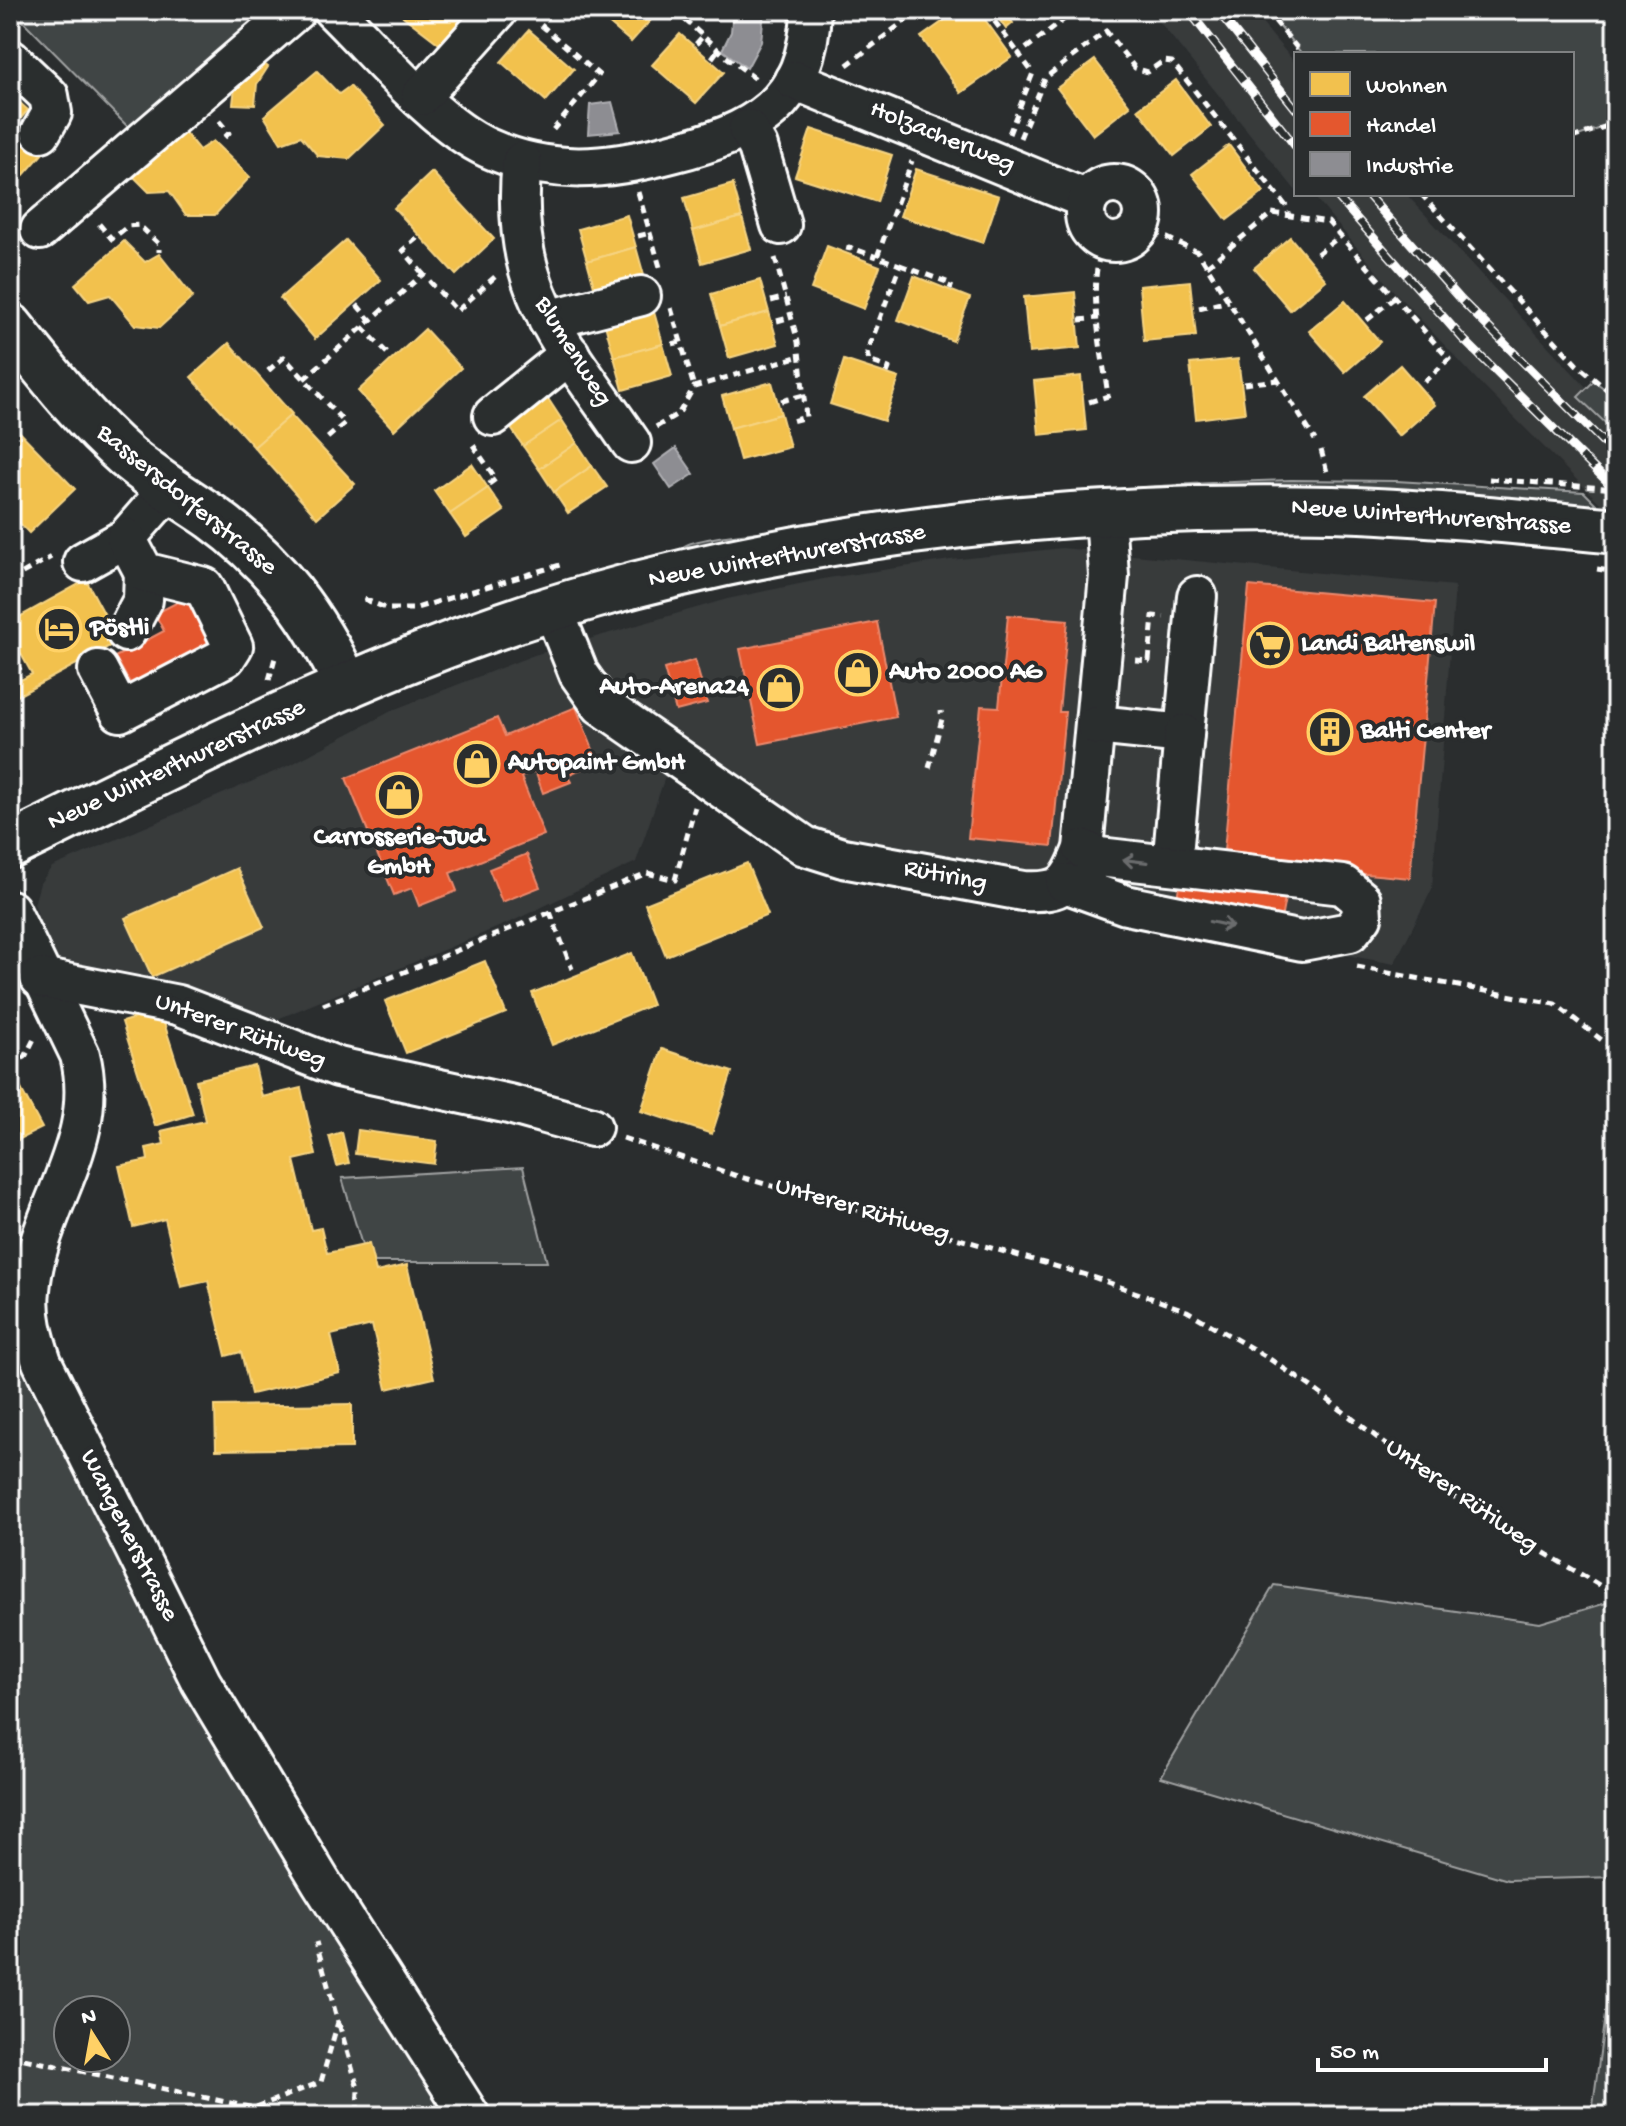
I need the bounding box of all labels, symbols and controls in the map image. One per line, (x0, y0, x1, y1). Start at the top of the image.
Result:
legend (1294, 52, 1574, 196)
text: Wohnen (1366, 73, 1448, 102)
street label: Holzacherweg (865, 95, 1019, 181)
text: Handel (1366, 113, 1436, 142)
text: Industrie (1366, 153, 1454, 182)
street label: Blumenweg (526, 290, 618, 413)
street label: Bassersdorferstrasse (88, 418, 283, 584)
street label: Neue Winterthurerstrasse (1290, 493, 1573, 543)
street label: Neue Winterthurerstrasse (646, 517, 928, 597)
hotel icon: Pöstli (35, 605, 83, 653)
place label: Pöstli (88, 614, 149, 645)
supermarket icon: Landi Baltenswil (1246, 621, 1294, 669)
place label: Landi Baltenswil (1301, 630, 1476, 661)
shop icon: Auto 2000 AG (834, 649, 882, 697)
place label: Auto 2000 AG (888, 658, 1043, 689)
shop icon: Auto-Arena24 (756, 664, 804, 712)
place label: Auto-Arena24 (598, 673, 750, 704)
street label: Neue Winterthurerstrasse (43, 692, 311, 839)
building icon: Balti Center (1306, 708, 1354, 756)
place label: Balti Center (1360, 717, 1493, 748)
shop icon: Autopaint GmbH (453, 740, 501, 788)
place label: Autopaint GmbH (507, 749, 686, 780)
shop icon: Carrosserie-Jud GmbH (375, 771, 423, 819)
place label: Carrosserie-Jud GmbH (314, 823, 487, 884)
street label: Rütiring (901, 854, 989, 900)
one-way arrow (1122, 854, 1149, 869)
one-way arrow (1208, 917, 1233, 932)
street label: Unterer Rütiweg (150, 987, 330, 1077)
street label: Unterer Rütiweg (771, 1171, 953, 1251)
street label: Unterer Rütiweg (1378, 1433, 1544, 1561)
street label: Wangenerstrasse (71, 1445, 185, 1628)
north arrow (52, 1994, 132, 2074)
text: N (79, 2004, 98, 2032)
scale bar (1318, 2022, 1546, 2072)
text: 50 m (1330, 2039, 1379, 2068)

